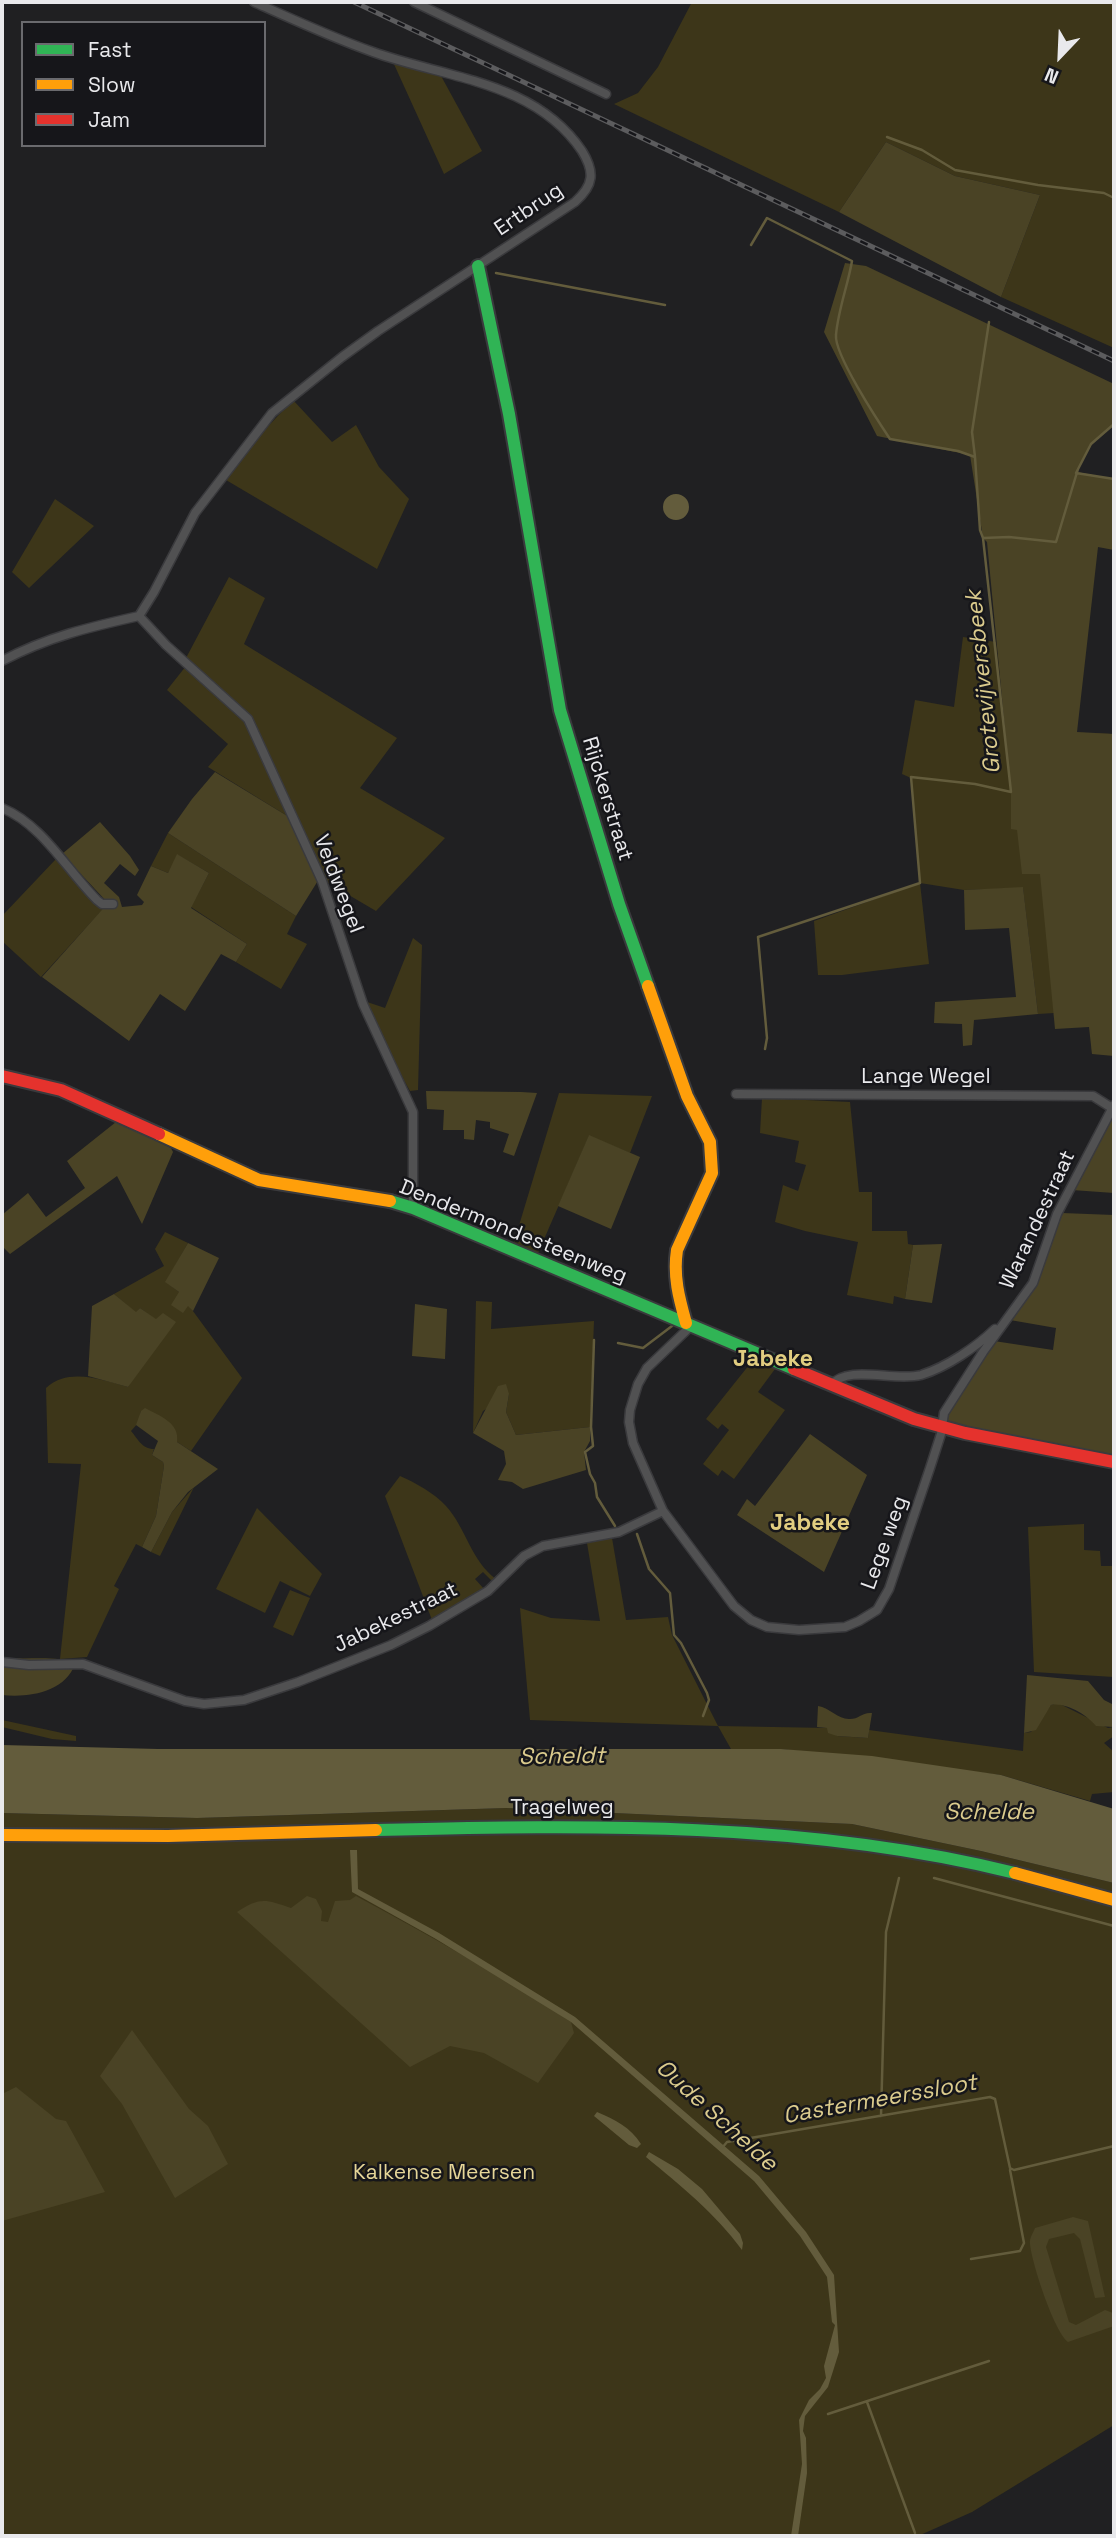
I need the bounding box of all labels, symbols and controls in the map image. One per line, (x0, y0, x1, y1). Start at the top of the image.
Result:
legend (21, 21, 266, 147)
north arrow (1025, 21, 1095, 91)
text: Fast (88, 36, 132, 63)
text: N (1041, 62, 1062, 90)
text: Slow (88, 71, 136, 98)
text: Jam (88, 106, 130, 133)
street label: Ertbrug (490, 178, 568, 242)
water label: Grotevijversbeek (961, 589, 1007, 775)
street label: Rijckerstraat (576, 734, 638, 864)
street label: Veldwegel (308, 831, 368, 937)
street label: Lange Wegel (861, 1064, 991, 1090)
street label: Warandestraat (995, 1147, 1081, 1293)
street label: Dendermondesteenweg (396, 1175, 630, 1289)
district label: Jabeke (733, 1346, 813, 1374)
street label: Lege weg (856, 1493, 914, 1593)
district label: Jabeke (770, 1510, 850, 1538)
street label: Jabekestraat (330, 1577, 462, 1659)
water label: Scheldt (518, 1742, 606, 1772)
street label: Tragelweg (510, 1795, 614, 1821)
water label: Schelde (944, 1799, 1034, 1827)
water label: Oude Schelde (650, 2054, 782, 2178)
water label: Castermeerssloot (781, 2069, 979, 2131)
park label: Kalkense Meersen (353, 2160, 535, 2186)

